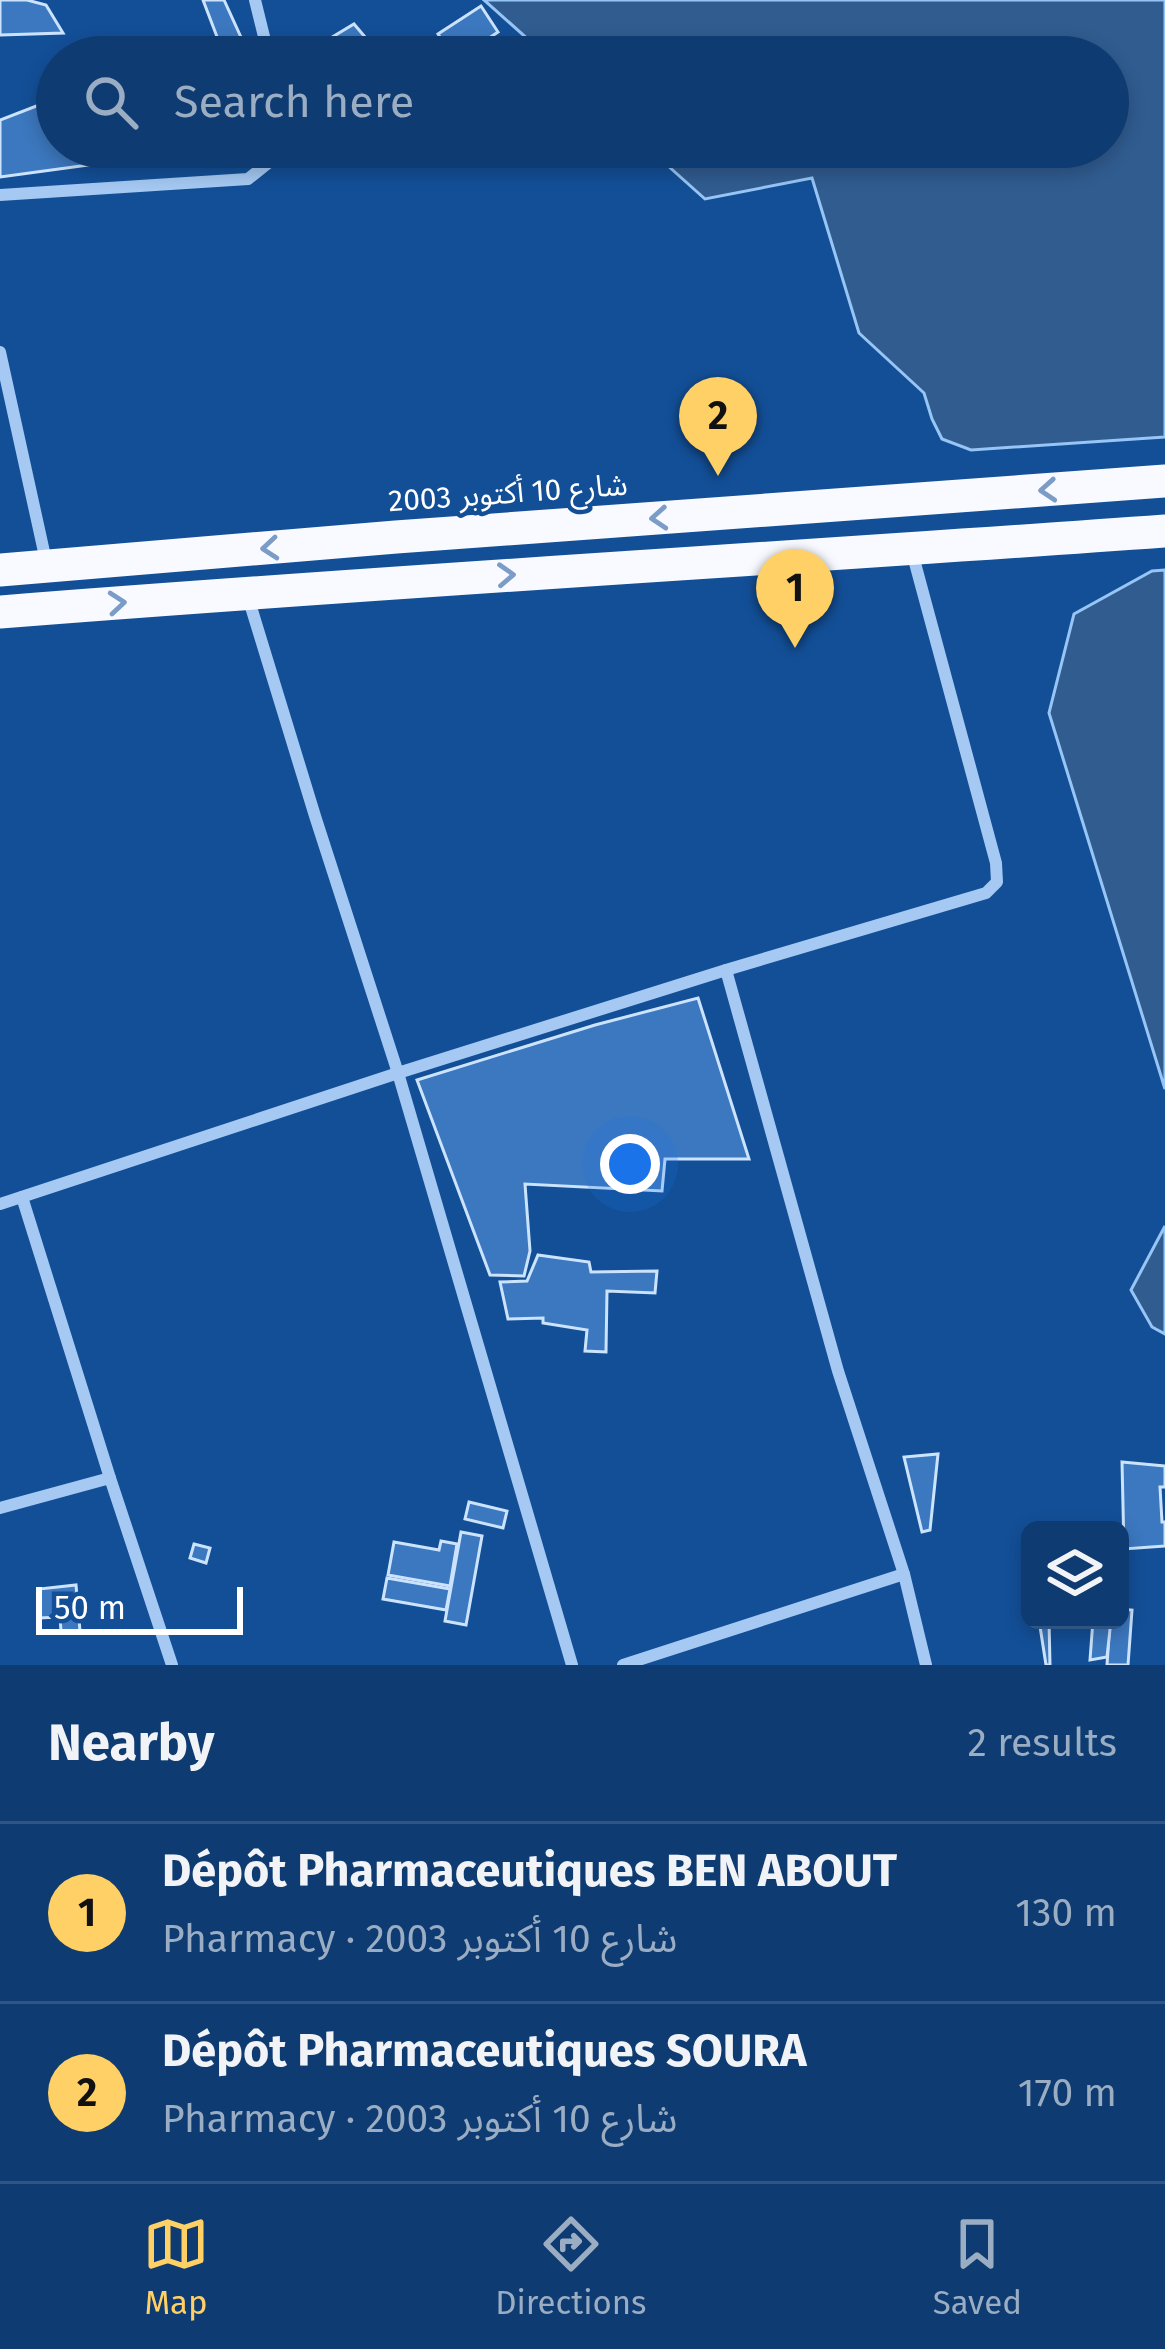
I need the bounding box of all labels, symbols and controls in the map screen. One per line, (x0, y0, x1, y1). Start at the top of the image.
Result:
search box (36, 36, 1129, 168)
icon: search (78, 69, 144, 135)
text: Search here (174, 75, 414, 129)
pin: 2 (679, 377, 757, 476)
street label: شارع 10 أكتوبر 2003 (387, 466, 629, 523)
one-way arrow (1038, 476, 1057, 502)
one-way arrow (649, 504, 668, 530)
one-way arrow (261, 534, 280, 560)
pin: 1 (756, 549, 834, 648)
one-way arrow (497, 562, 516, 588)
one-way arrow (108, 591, 127, 616)
your location (600, 1134, 660, 1194)
map controls (1021, 1521, 1129, 1629)
button: layers (1021, 1521, 1129, 1629)
scale bar (36, 1581, 243, 1634)
text: 50 m (54, 1588, 126, 1628)
text: Nearby (48, 1712, 214, 1774)
text: 2 results (968, 1720, 1117, 1766)
text: Dépôt Pharmaceutiques BEN ABOUT (162, 1844, 897, 1898)
text: 1 (78, 1890, 96, 1936)
text: 130 m (1015, 1890, 1117, 1936)
text: Pharmacy · شارع 10 أكتوبر 2003 (162, 1916, 677, 1962)
text: Dépôt Pharmaceutiques SOURA (162, 2024, 807, 2078)
text: 2 (77, 2070, 97, 2116)
text: 170 m (1018, 2070, 1117, 2116)
text: Pharmacy · شارع 10 أكتوبر 2003 (162, 2096, 677, 2142)
tab: Map (143, 2211, 209, 2323)
tab: Directions (495, 2211, 647, 2323)
tab: Saved (933, 2211, 1022, 2323)

